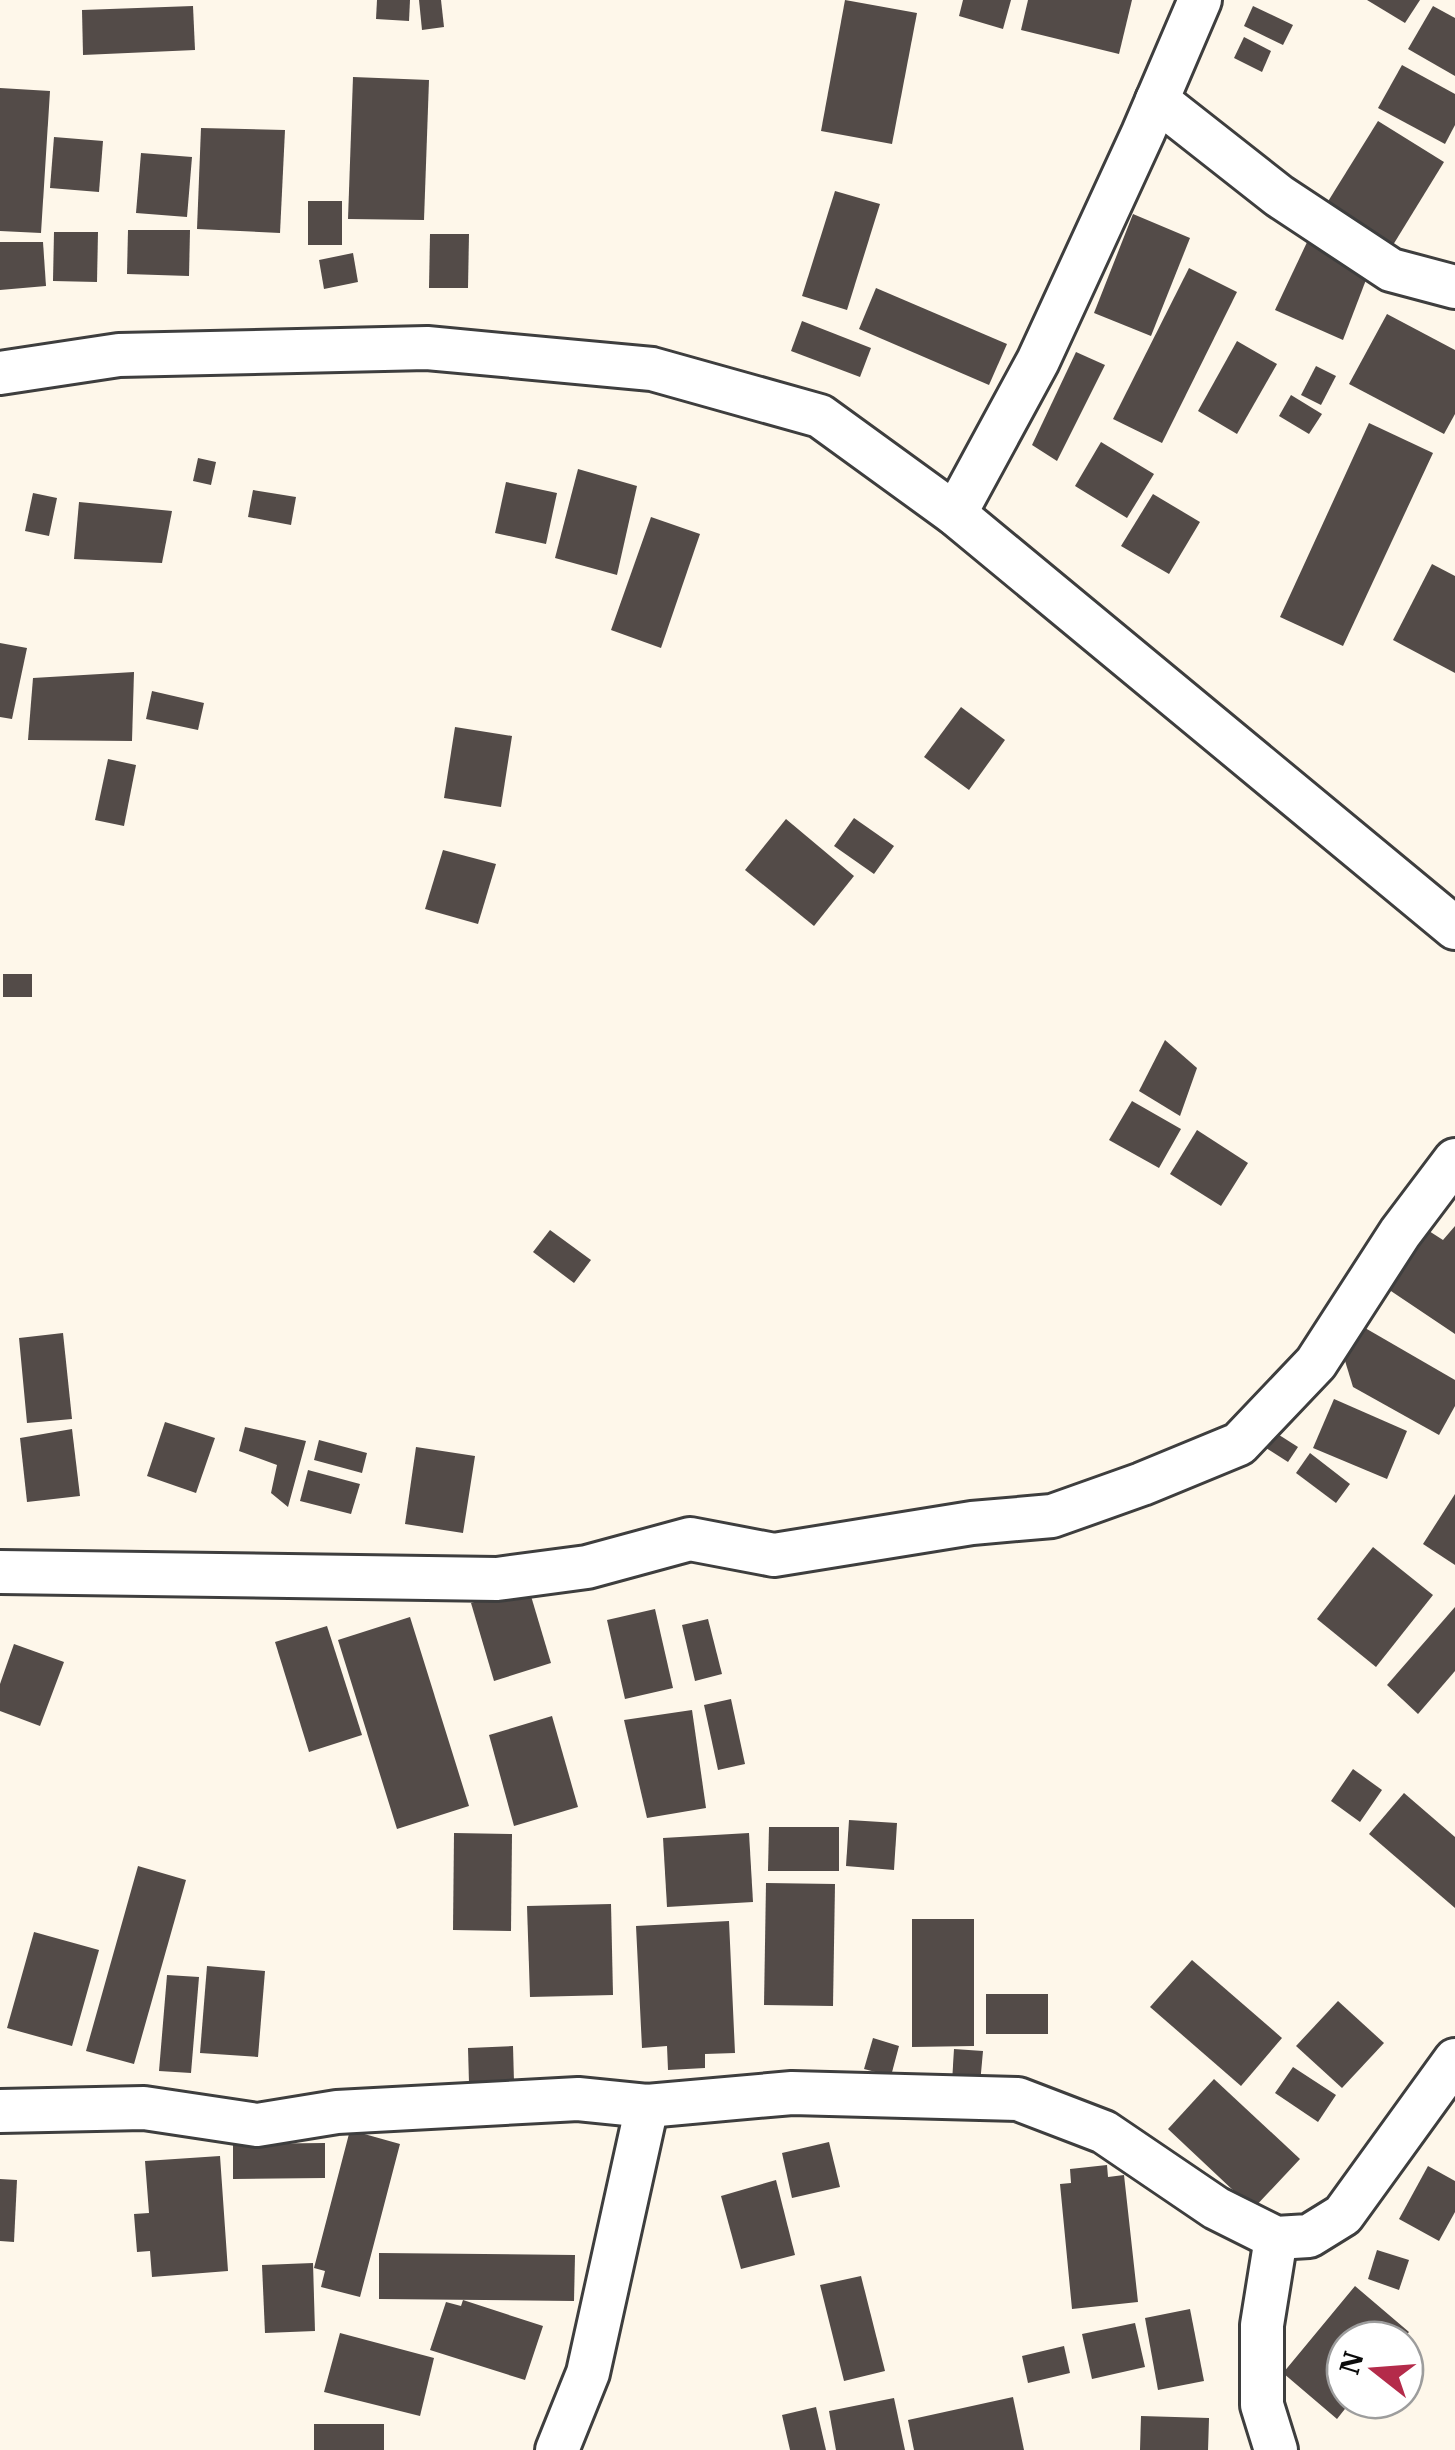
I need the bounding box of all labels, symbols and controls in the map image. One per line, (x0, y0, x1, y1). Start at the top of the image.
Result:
north arrow (1325, 2320, 1425, 2420)
text: N (1330, 2347, 1372, 2379)

